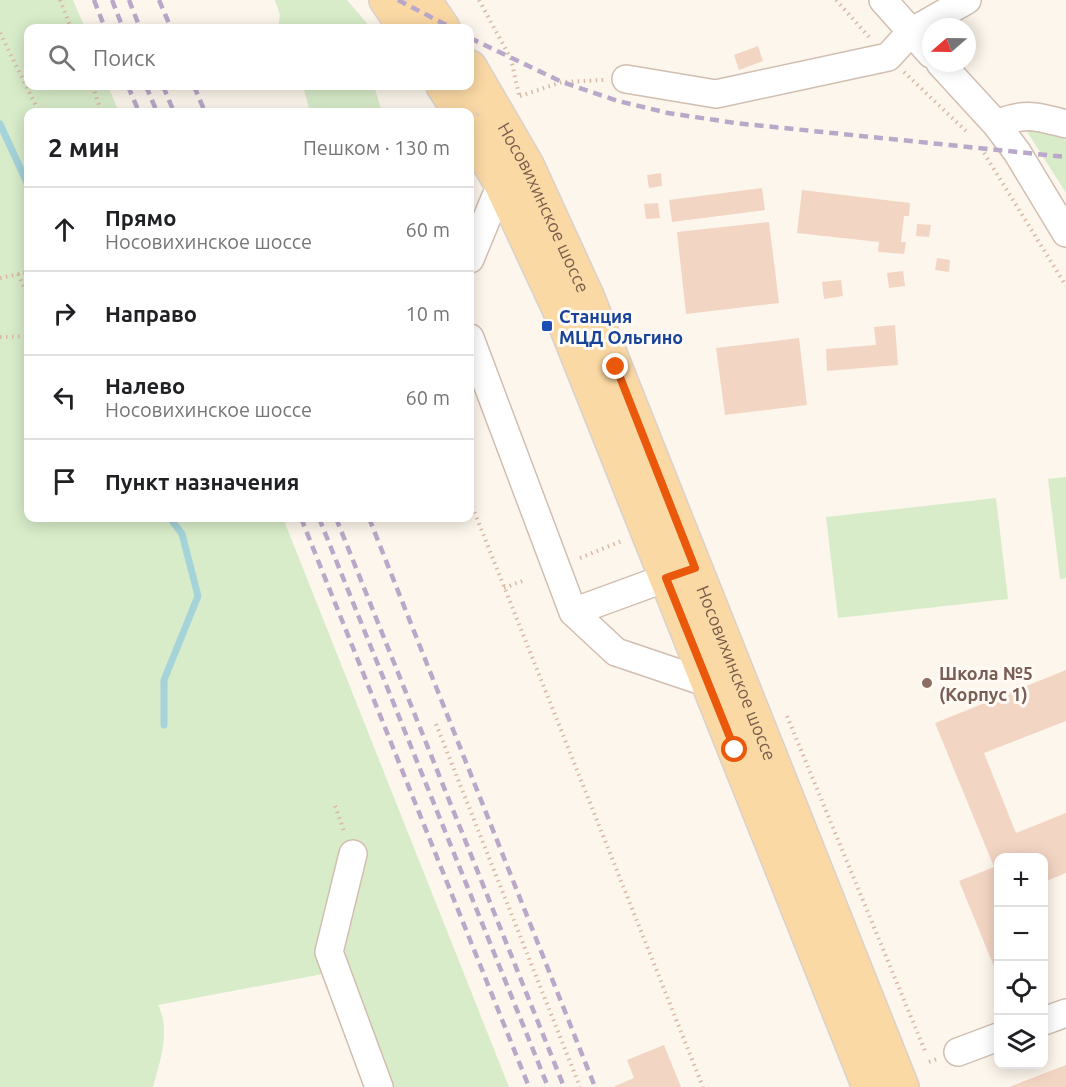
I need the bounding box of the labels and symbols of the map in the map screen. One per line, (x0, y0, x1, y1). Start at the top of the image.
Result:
north arrow (922, 18, 976, 72)
street label: Носовихинское шоссе (494, 119, 594, 295)
place label: Станция МЦД Ольгино (559, 306, 683, 347)
marker: Станция МЦД Ольгино (540, 319, 554, 333)
route end (602, 353, 628, 379)
street label: Носовихинское шоссе (693, 582, 781, 763)
place label: Школа №5 (Корпус 1) (939, 663, 1033, 705)
marker: Школа №5 (Корпус 1) (920, 676, 934, 690)
route start (721, 736, 747, 762)

